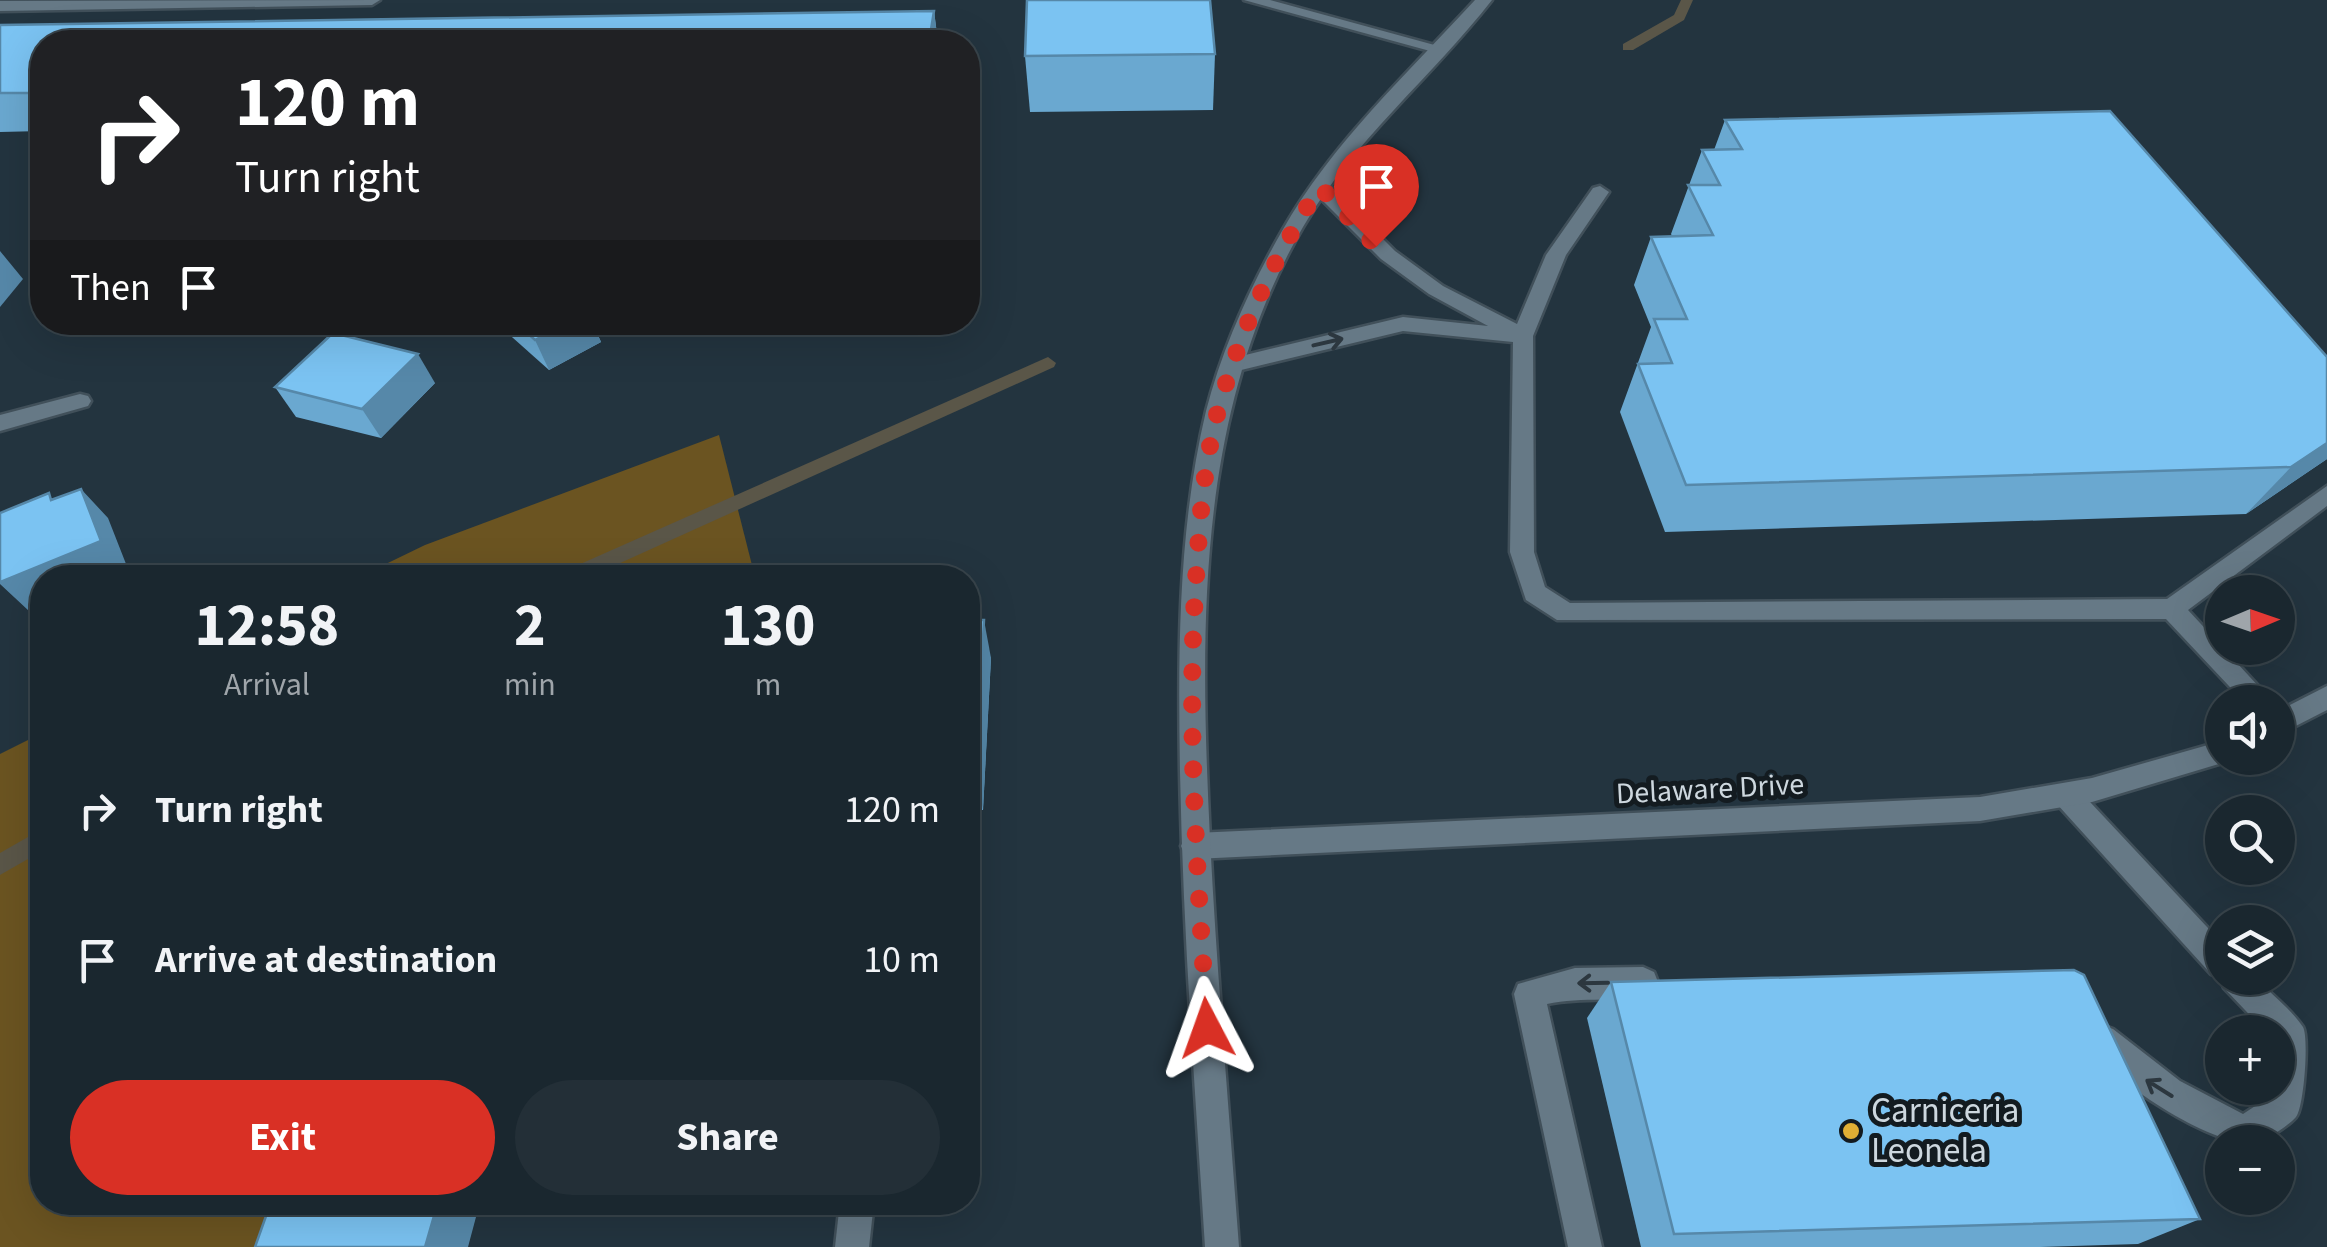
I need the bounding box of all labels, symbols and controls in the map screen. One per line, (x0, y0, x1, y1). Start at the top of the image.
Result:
text: 120 m (235, 53, 420, 153)
icon: right (70, 70, 200, 200)
pin (1334, 144, 1419, 247)
text: Turn right (235, 146, 420, 210)
icon: arrive (1349, 159, 1404, 214)
icon: arrive (171, 260, 226, 315)
text: Then (70, 261, 151, 315)
one-way arrow (1311, 332, 1343, 350)
north arrow (2205, 575, 2295, 665)
map controls (2205, 575, 2295, 1215)
text: 12:58 (195, 584, 339, 669)
text: 2 (514, 584, 546, 669)
text: 130 (720, 584, 815, 669)
text: Arrival (224, 662, 310, 708)
text: min (504, 662, 556, 708)
text: m (755, 662, 781, 708)
button: sound (2205, 685, 2295, 775)
street label: Delaware Drive (1615, 763, 1805, 815)
icon: right (70, 783, 125, 838)
text: Turn right (155, 783, 323, 837)
text: 120 m (844, 783, 940, 837)
button: search (2205, 795, 2295, 885)
button: layers (2205, 905, 2295, 995)
icon: arrive (70, 933, 125, 988)
text: Arrive at destination (155, 933, 497, 987)
text: 10 m (863, 933, 940, 987)
one-way arrow (1578, 973, 1610, 992)
position arrow (1155, 976, 1259, 1080)
button: + (2205, 1015, 2295, 1105)
one-way arrow (2145, 1077, 2174, 1098)
button: Exit (70, 1080, 495, 1195)
button: Share (515, 1080, 940, 1195)
place label: Carniceria Leonela (1871, 1086, 2020, 1176)
marker: Carniceria Leonela (1840, 1120, 1862, 1142)
button: − (2205, 1125, 2295, 1215)

